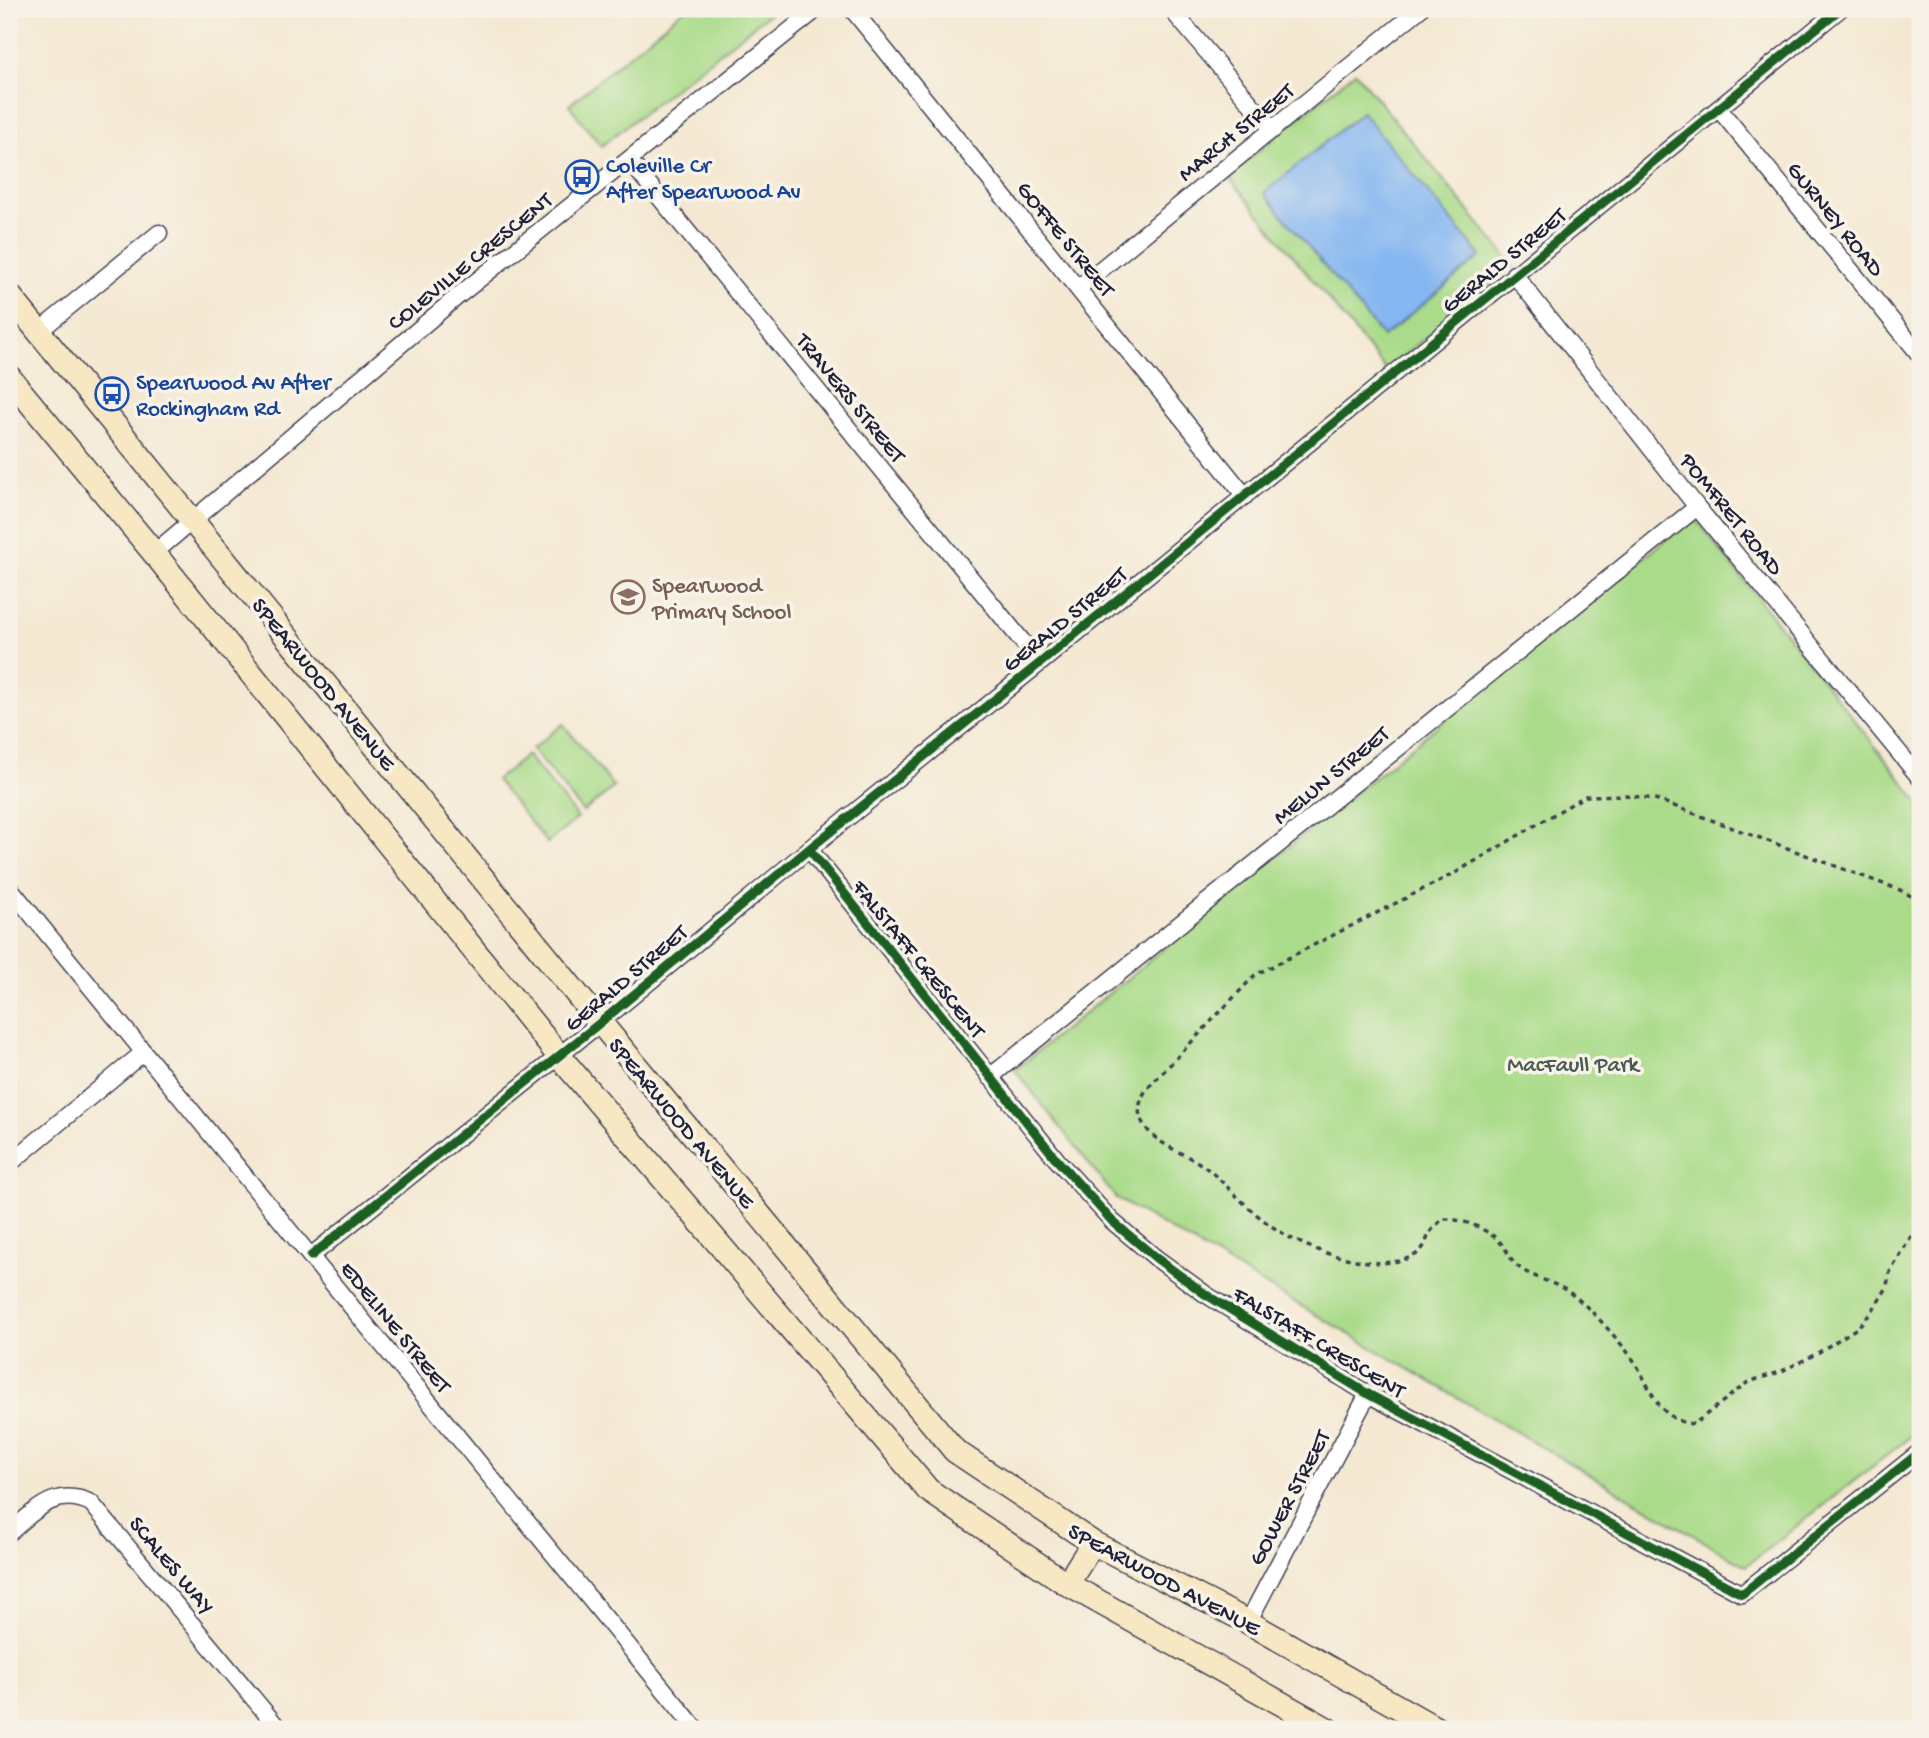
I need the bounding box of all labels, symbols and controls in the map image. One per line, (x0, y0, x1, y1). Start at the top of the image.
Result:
street label: MARCH STREET (1174, 78, 1302, 189)
place label: Coleville Cr After Spearwood Av (606, 154, 801, 207)
street label: GURNEY ROAD (1780, 157, 1889, 284)
bus stop icon: Coleville Cr After Spearwood Av (563, 158, 601, 196)
street label: GOFFE STREET (1009, 177, 1120, 304)
street label: COLEVILLE CRESCENT (383, 187, 560, 337)
street label: GERALD STREET (1437, 203, 1574, 320)
street label: TRAVERS STREET (788, 327, 910, 470)
place label: Spearwood Av After Rockingham Rd (136, 371, 332, 424)
bus stop icon: Spearwood Av After Rockingham Rd (93, 375, 131, 413)
street label: POMFRET ROAD (1672, 448, 1788, 583)
street label: GERALD STREET (998, 562, 1135, 679)
place label: Spearwood Primary School (651, 574, 792, 627)
school or university icon: Spearwood Primary School (609, 578, 647, 616)
street label: SPEARWOOD AVENUE (244, 593, 401, 778)
street label: MELUN STREET (1269, 721, 1397, 832)
street label: FALSTAFF CRESCENT (844, 875, 990, 1046)
street label: GERALD STREET (560, 920, 695, 1039)
street label: SPEARWOOD AVENUE (601, 1033, 761, 1216)
park label: MacFaull Park (1507, 1053, 1641, 1080)
street label: EDELINE STREET (333, 1257, 456, 1400)
street label: FALSTAFF CRESCENT (1226, 1281, 1410, 1407)
street label: GOWER STREET (1244, 1426, 1338, 1571)
street label: SCALES WAY (122, 1512, 219, 1621)
street label: SPEARWOOD AVENUE (1062, 1519, 1266, 1644)

